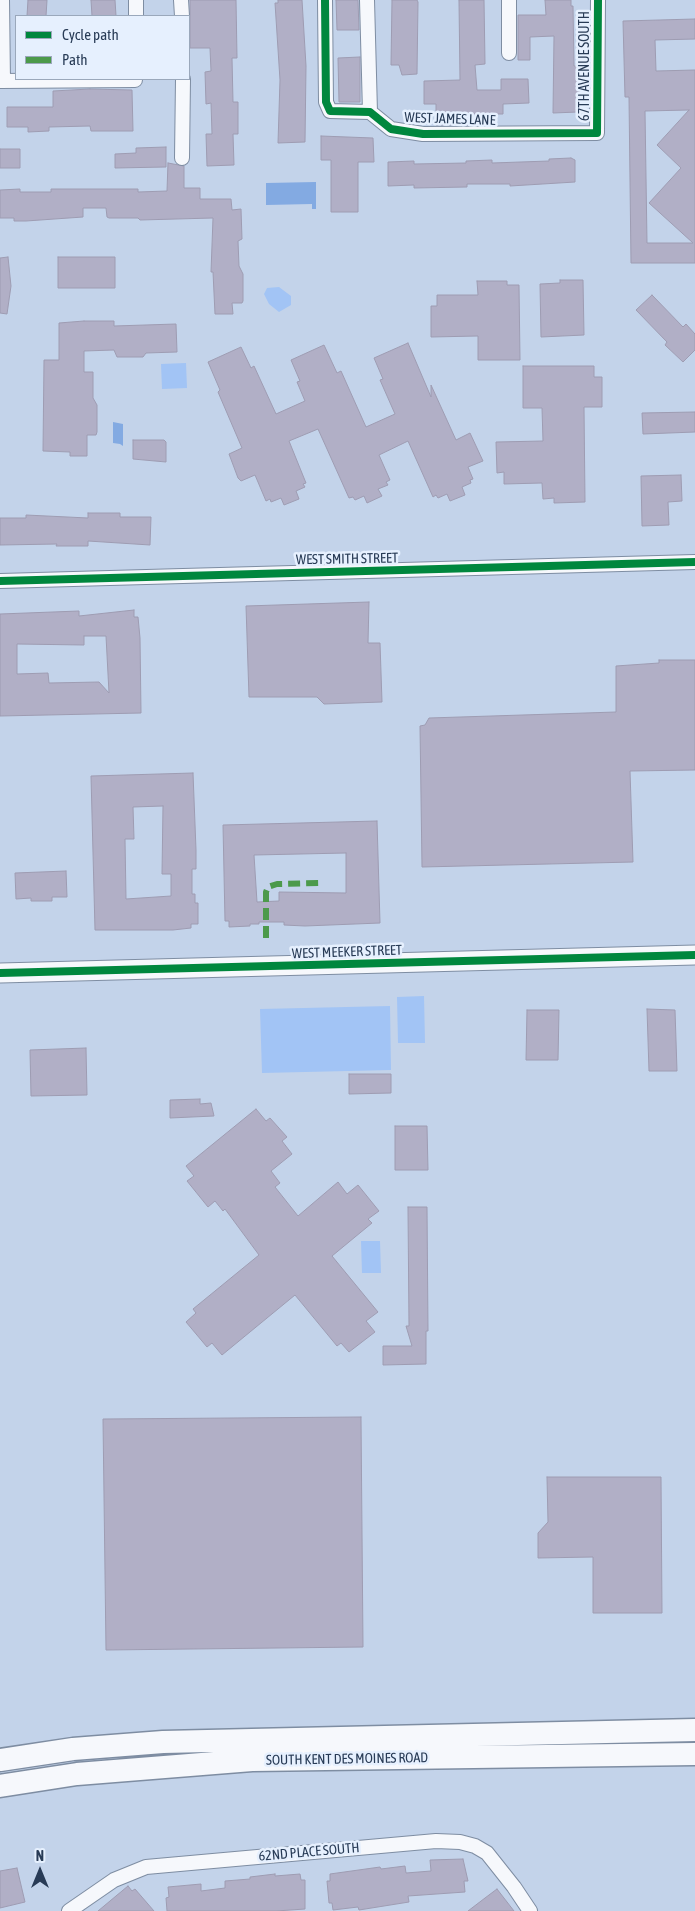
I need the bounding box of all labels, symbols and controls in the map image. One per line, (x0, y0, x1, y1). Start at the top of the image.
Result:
street label: 67TH AVENUE SOUTH (577, 11, 593, 121)
legend (15, 15, 190, 80)
text: Cycle path (62, 26, 119, 43)
text: Path (62, 51, 88, 68)
street label: WEST JAMES LANE (404, 109, 496, 129)
street label: WEST SMITH STREET (296, 550, 398, 568)
street label: WEST MEEKER STREET (292, 942, 402, 962)
street label: SOUTH KENT DES MOINES ROAD (266, 1749, 428, 1769)
street label: 62ND PLACE SOUTH (258, 1839, 360, 1865)
north arrow (15, 1846, 65, 1896)
text: N (36, 1848, 44, 1864)

